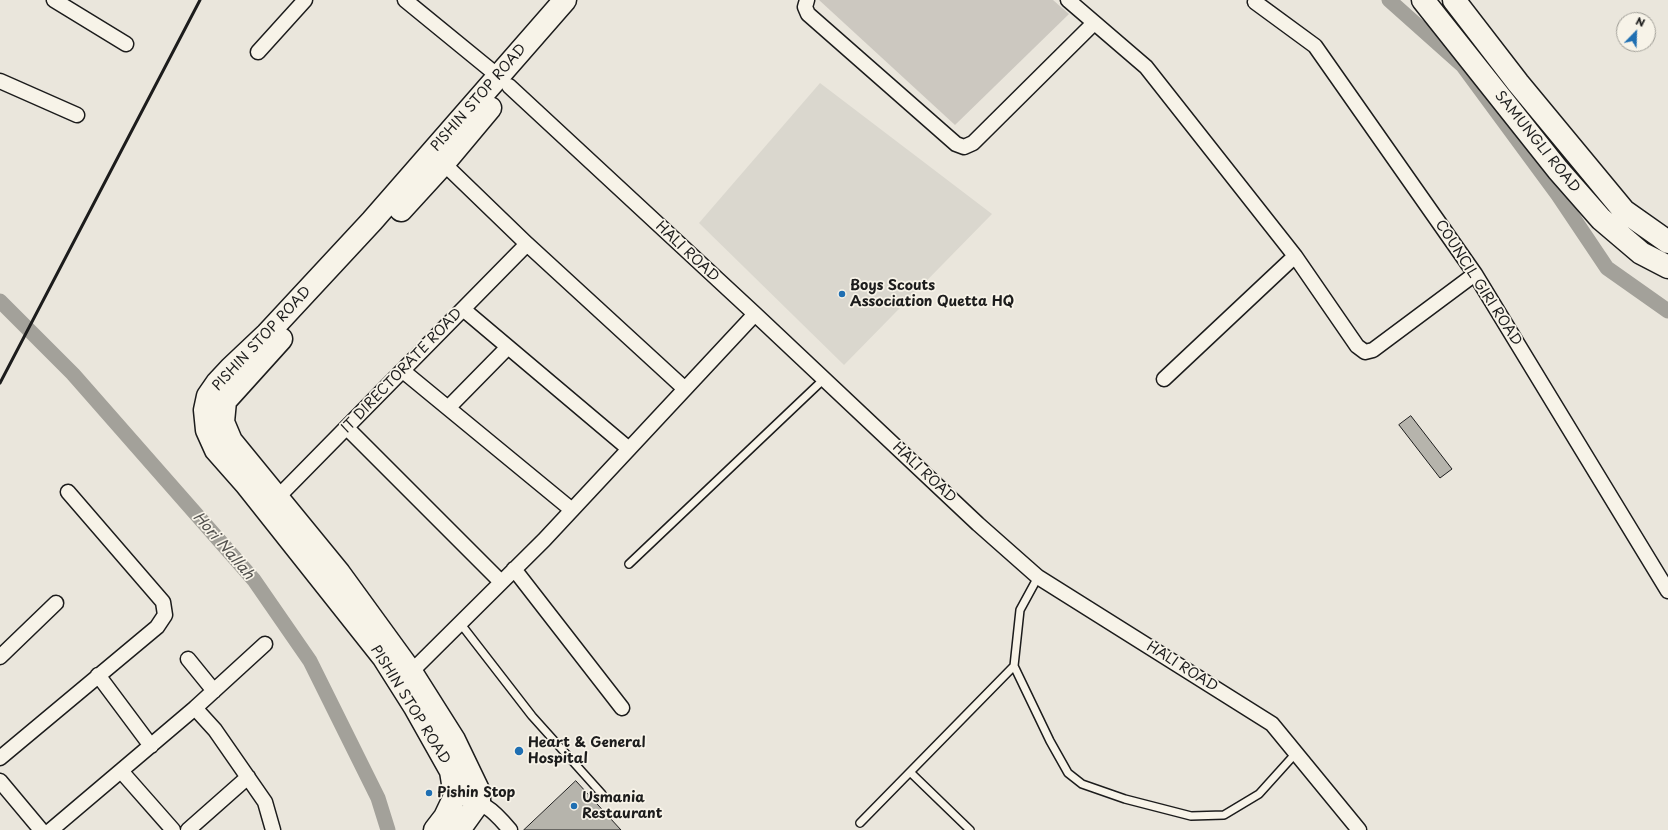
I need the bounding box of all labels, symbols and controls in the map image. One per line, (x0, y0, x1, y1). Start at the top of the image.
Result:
north arrow (1616, 12, 1656, 52)
text: N (1633, 12, 1648, 31)
street label: PISHIN STOP ROAD (428, 41, 530, 155)
street label: SAMUNGLI ROAD (1491, 88, 1583, 196)
street label: COUNCIL GIRI ROAD (1431, 217, 1525, 349)
street label: HALI ROAD (652, 218, 722, 286)
place label: Boys Scouts Association Quetta HQ (850, 278, 1014, 310)
street label: PISHIN STOP ROAD (209, 283, 315, 395)
marker: Boys Scouts Association Quetta HQ (837, 289, 847, 299)
street label: IT DIRECTORATE ROAD (338, 305, 466, 437)
street label: HALI ROAD (889, 439, 959, 507)
water label: Hori Nallah (189, 509, 257, 583)
street label: HALI ROAD (1143, 639, 1221, 695)
street label: PISHIN STOP ROAD (367, 643, 453, 767)
place label: Heart & General Hospital (528, 735, 645, 768)
marker: Heart & General Hospital (513, 745, 525, 757)
place label: Pishin Stop (437, 785, 515, 801)
marker: Pishin Stop (424, 788, 434, 798)
place label: Usmania Restaurant (582, 790, 662, 822)
marker: Usmania Restaurant (569, 801, 579, 811)

